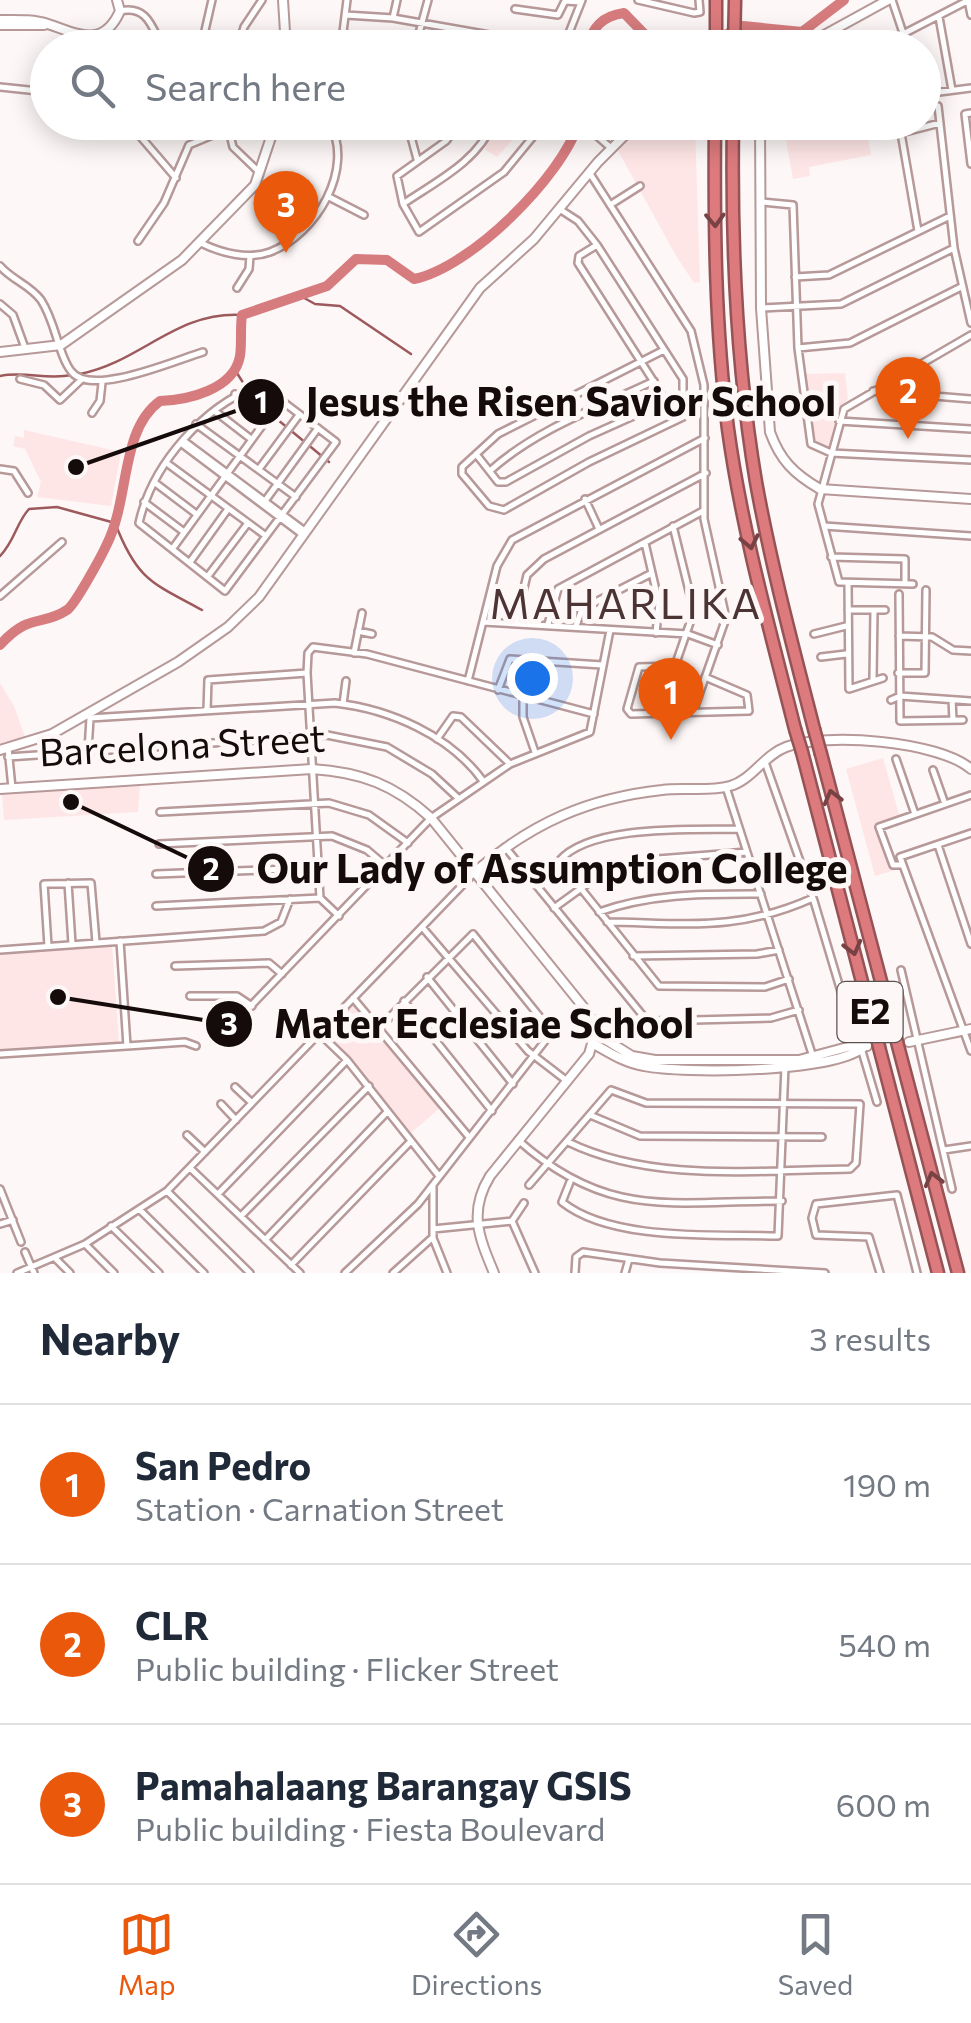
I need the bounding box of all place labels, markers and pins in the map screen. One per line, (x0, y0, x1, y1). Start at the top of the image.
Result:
pin: 3 (254, 170, 318, 253)
pin: 2 (876, 356, 940, 439)
callout: Jesus the Risen Savior School (236, 367, 856, 437)
pin: 1 (638, 658, 704, 740)
callout: Our Lady of Assumption College (186, 834, 868, 904)
callout: Mater Ecclesiae School (204, 989, 714, 1059)

